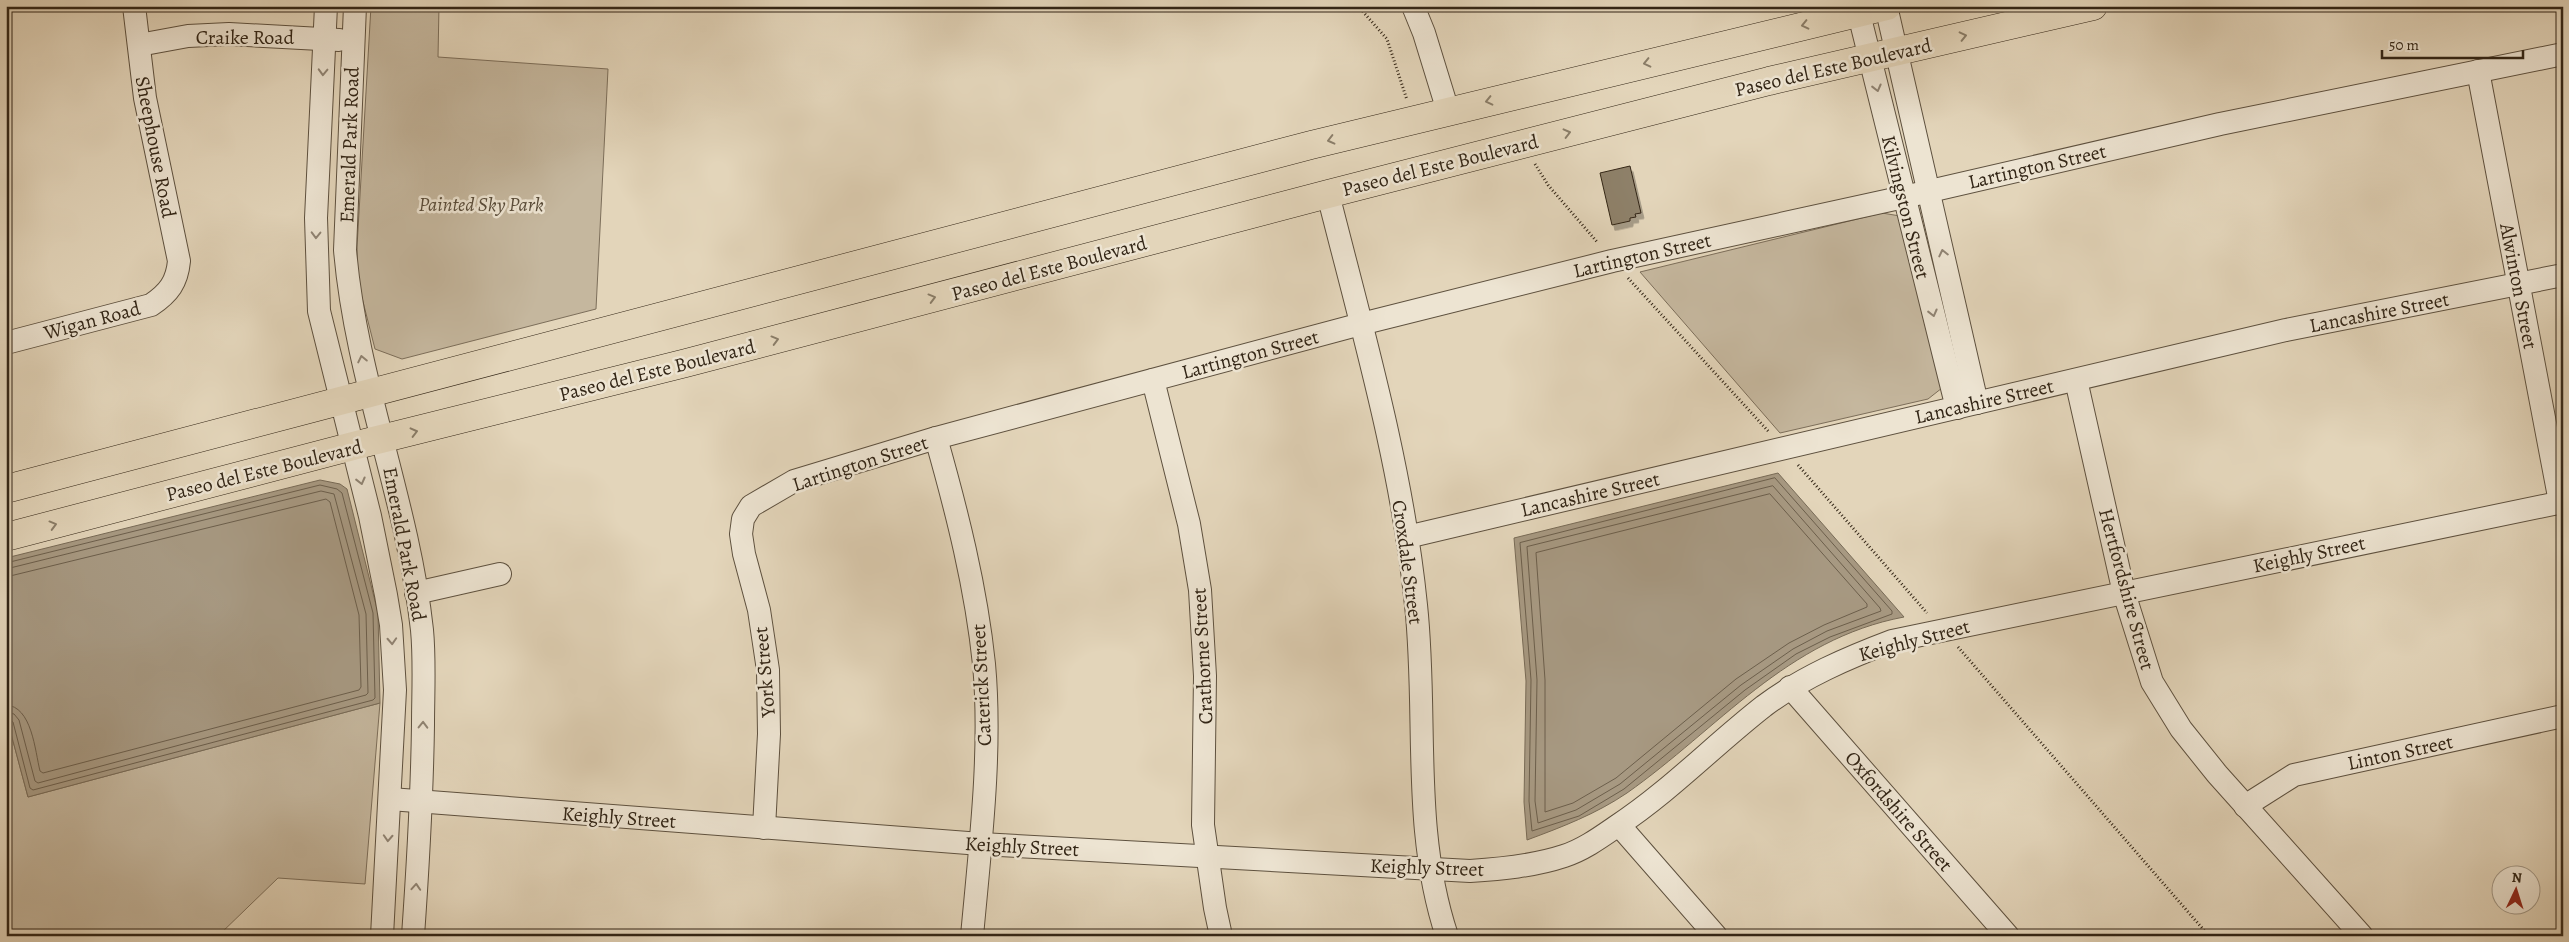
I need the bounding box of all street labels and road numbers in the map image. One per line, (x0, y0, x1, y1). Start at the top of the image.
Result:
street label: Craike Road (196, 24, 295, 51)
street label: Paseo del Este Boulevard (1732, 32, 1934, 103)
street label: Emerald Park Road (333, 66, 366, 224)
street label: Sheephouse Road (129, 74, 183, 220)
street label: Paseo del Este Boulevard (1339, 128, 1541, 203)
street label: Kilvingston Street (1875, 132, 1937, 282)
street label: Lartington Street (1965, 137, 2109, 196)
street label: Alwinton Street (2493, 220, 2544, 352)
street label: Lartington Street (1570, 226, 1714, 285)
street label: Paseo del Este Boulevard (948, 229, 1150, 308)
street label: Lancashire Street (2307, 286, 2452, 339)
street label: Wigan Road (40, 295, 144, 347)
street label: Lartington Street (1179, 323, 1322, 386)
street label: Paseo del Este Boulevard (556, 333, 758, 408)
street label: Lancashire Street (1912, 372, 2057, 431)
street label: Lartington Street (789, 429, 932, 498)
street label: Paseo del Este Boulevard (163, 433, 365, 508)
street label: Emerald Park Road (376, 465, 433, 624)
street label: Lancashire Street (1518, 465, 1663, 524)
street label: Croxdale Street (1385, 498, 1430, 626)
street label: Hertfordshire Street (2092, 505, 2161, 673)
street label: Keighly Street (2250, 529, 2368, 580)
street label: Crathorne Street (1185, 587, 1220, 725)
street label: Keighly Street (1855, 613, 1973, 668)
street label: Caterick Street (965, 623, 998, 747)
street label: York Street (747, 625, 782, 719)
street label: Linton Street (2345, 728, 2456, 777)
street label: Oxfordshire Street (1839, 745, 1959, 878)
street label: Keighly Street (561, 800, 677, 835)
street label: Keighly Street (964, 830, 1080, 863)
street label: Keighly Street (1369, 852, 1485, 883)

